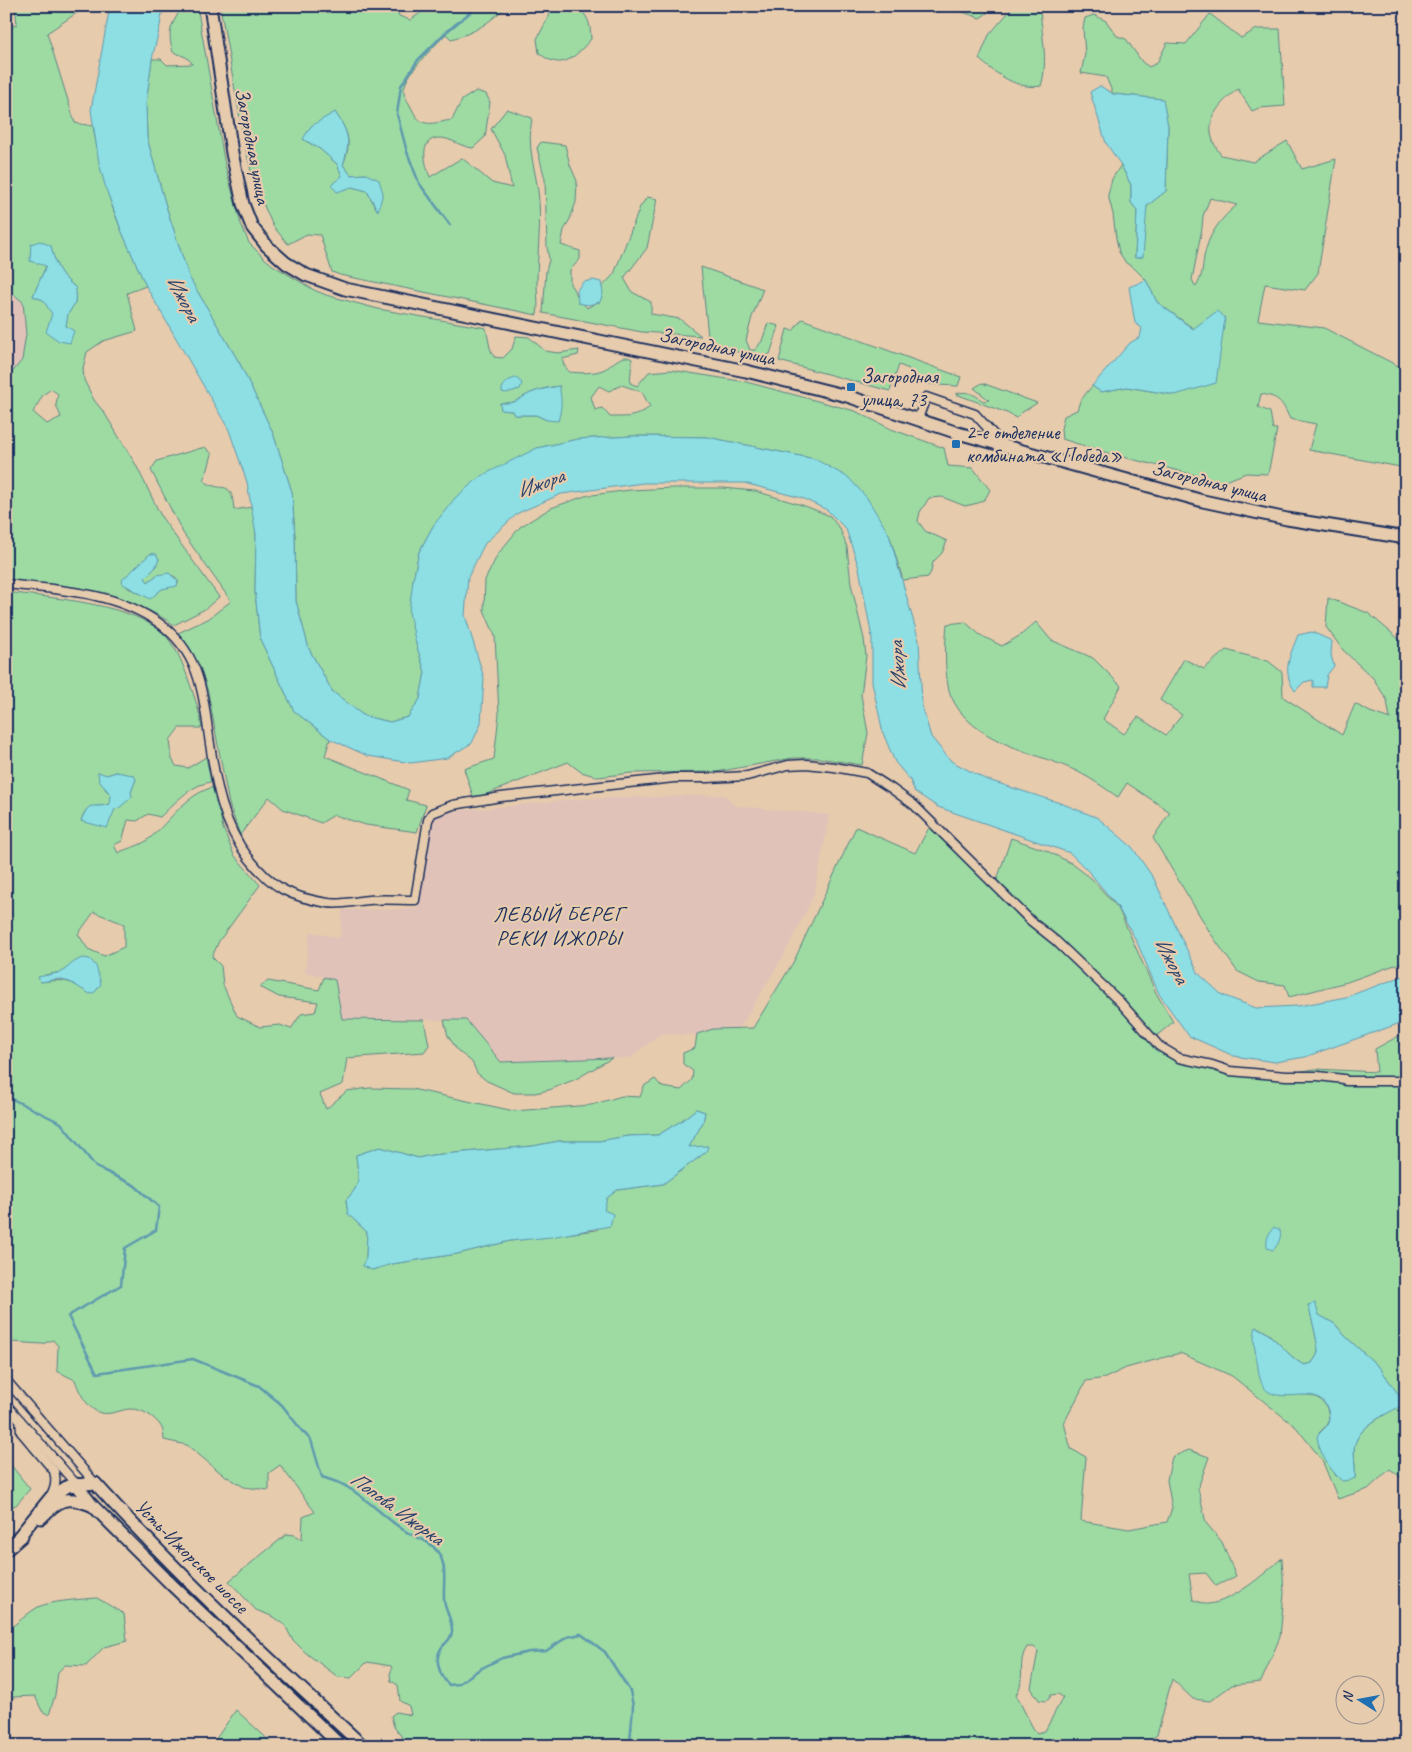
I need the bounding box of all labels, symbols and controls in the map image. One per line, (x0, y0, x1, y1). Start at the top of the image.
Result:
street label: Загородная улица (229, 86, 276, 208)
water label: Ижора (161, 271, 208, 328)
street label: Загородная улица (657, 322, 779, 371)
place label: Загородная улица, 73 (860, 364, 939, 412)
marker: Загородная улица, 73 (845, 381, 857, 393)
place label: 2-е отделение комбината «Победа» (966, 420, 1122, 468)
marker: 2-е отделение комбината «Победа» (950, 438, 962, 450)
street label: Загородная улица (1149, 455, 1271, 508)
water label: Ижора (513, 462, 570, 503)
water label: Ижора (882, 638, 912, 691)
district label: ЛЕВЫЙ БЕРЕГ РЕКИ ИЖОРЫ (493, 901, 628, 951)
water label: Ижора (1149, 933, 1196, 990)
water label: Попова Ижорка (345, 1465, 451, 1552)
street label: Усть-Ижорское шоссе (129, 1494, 255, 1620)
north arrow (1334, 1674, 1384, 1724)
text: N (1339, 1689, 1357, 1703)

